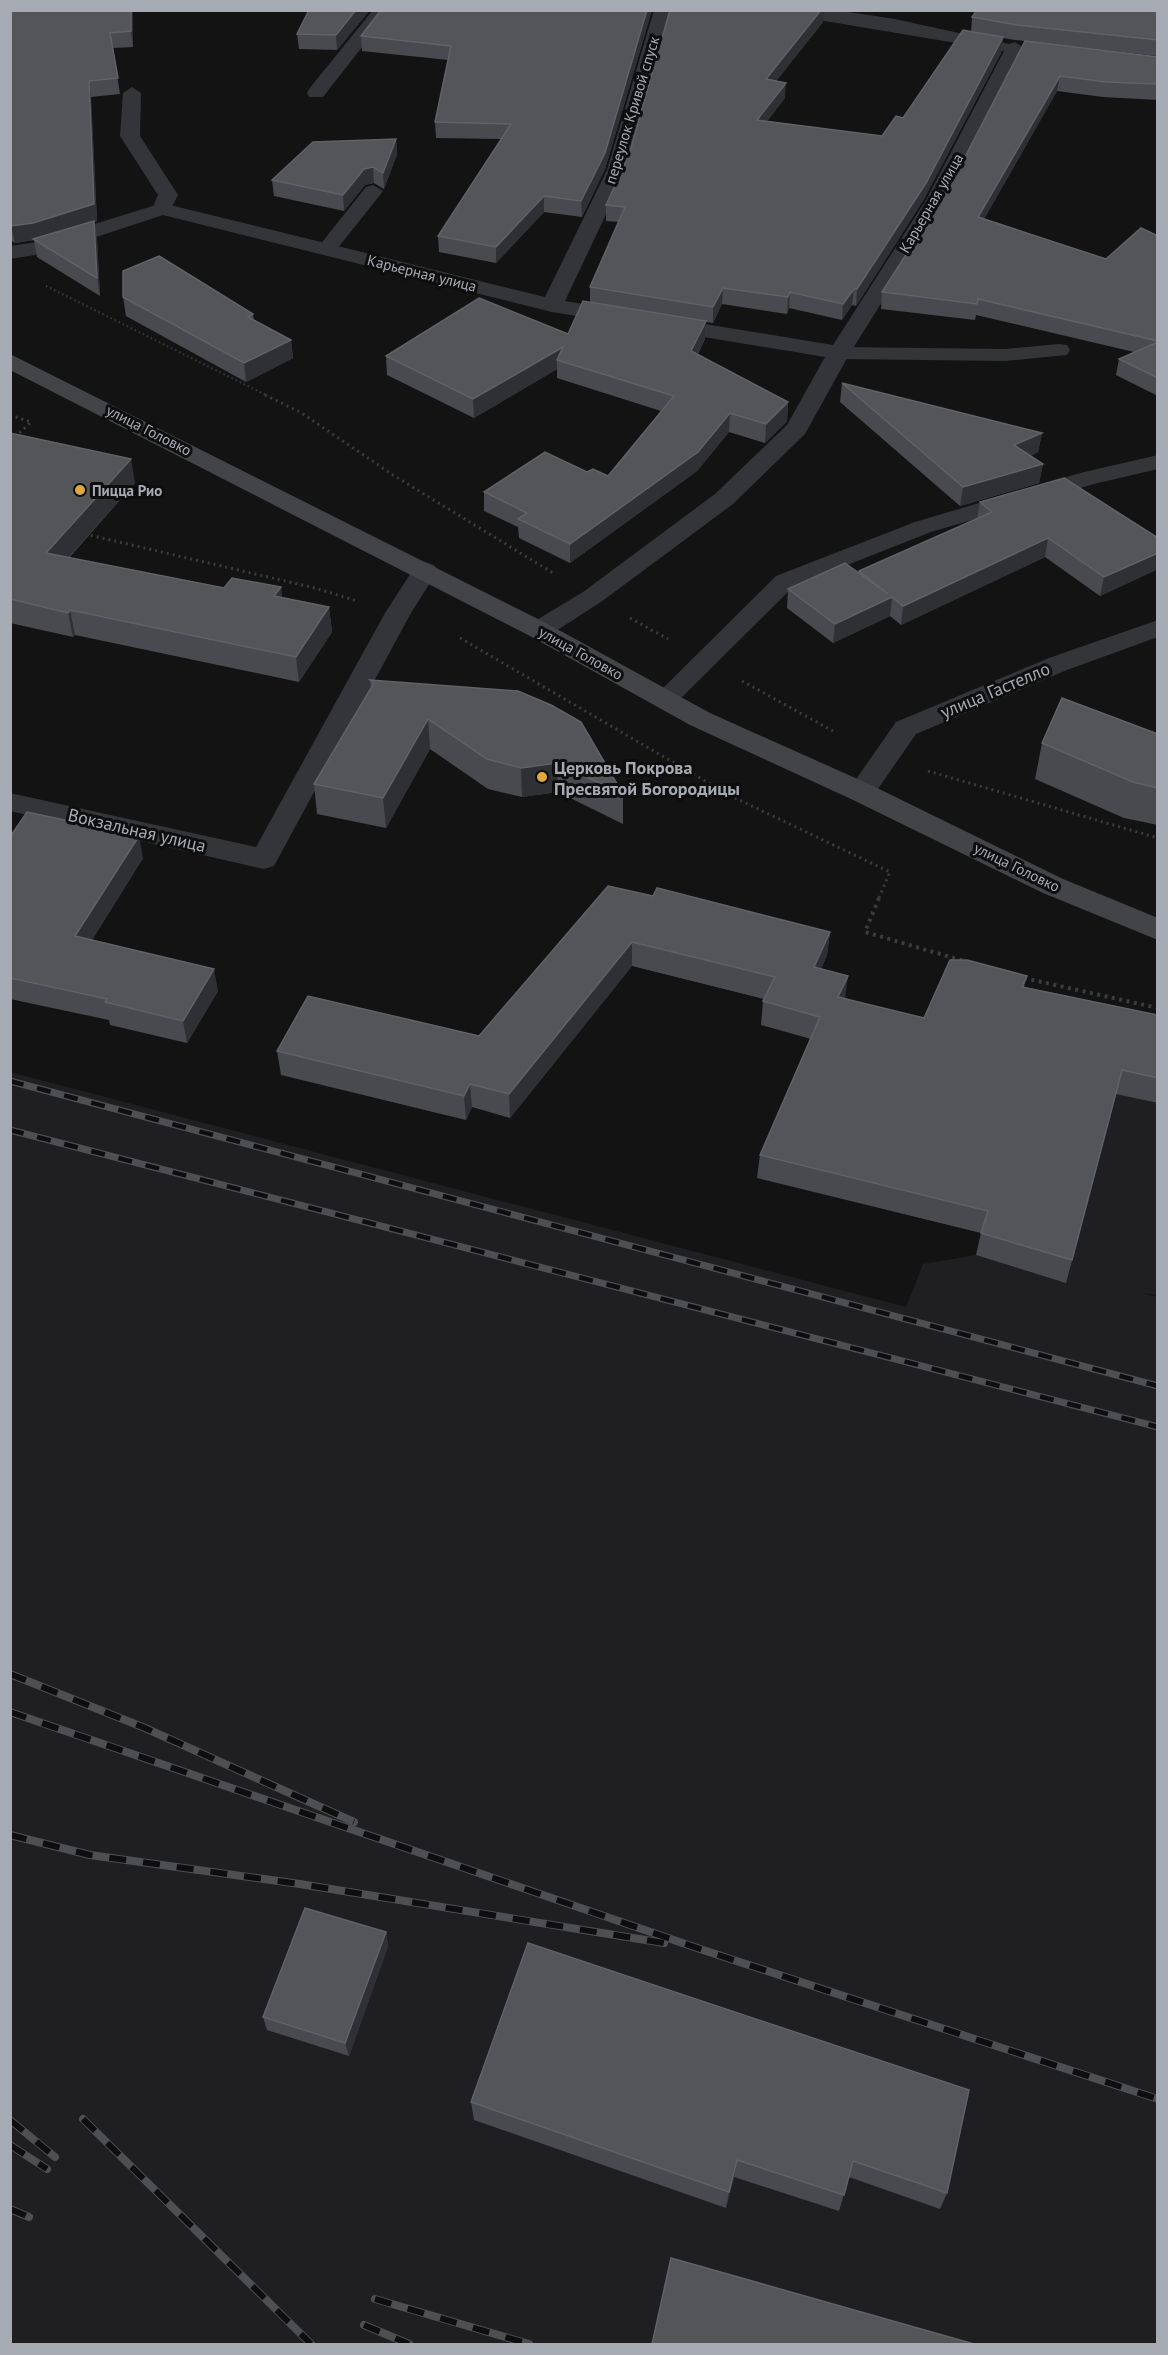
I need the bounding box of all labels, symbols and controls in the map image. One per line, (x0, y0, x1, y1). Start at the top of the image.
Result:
street label: переулок Кривой спуск (600, 33, 664, 186)
street label: Карьерная улица (895, 150, 967, 256)
street label: Карьерная улица (365, 250, 479, 296)
street label: улица Головко (103, 400, 195, 460)
place label: Пицца Рио (92, 481, 162, 500)
marker: Пицца Рио (73, 483, 87, 497)
street label: улица Головко (536, 622, 626, 684)
street label: улица Гастелло (937, 657, 1053, 723)
place label: Церковь Покрова Пресвятой Богородицы (554, 756, 740, 800)
marker: Церковь Покрова Пресвятой Богородицы (535, 770, 549, 784)
street label: Вокзальная улица (66, 803, 208, 857)
street label: улица Головко (971, 838, 1063, 896)

